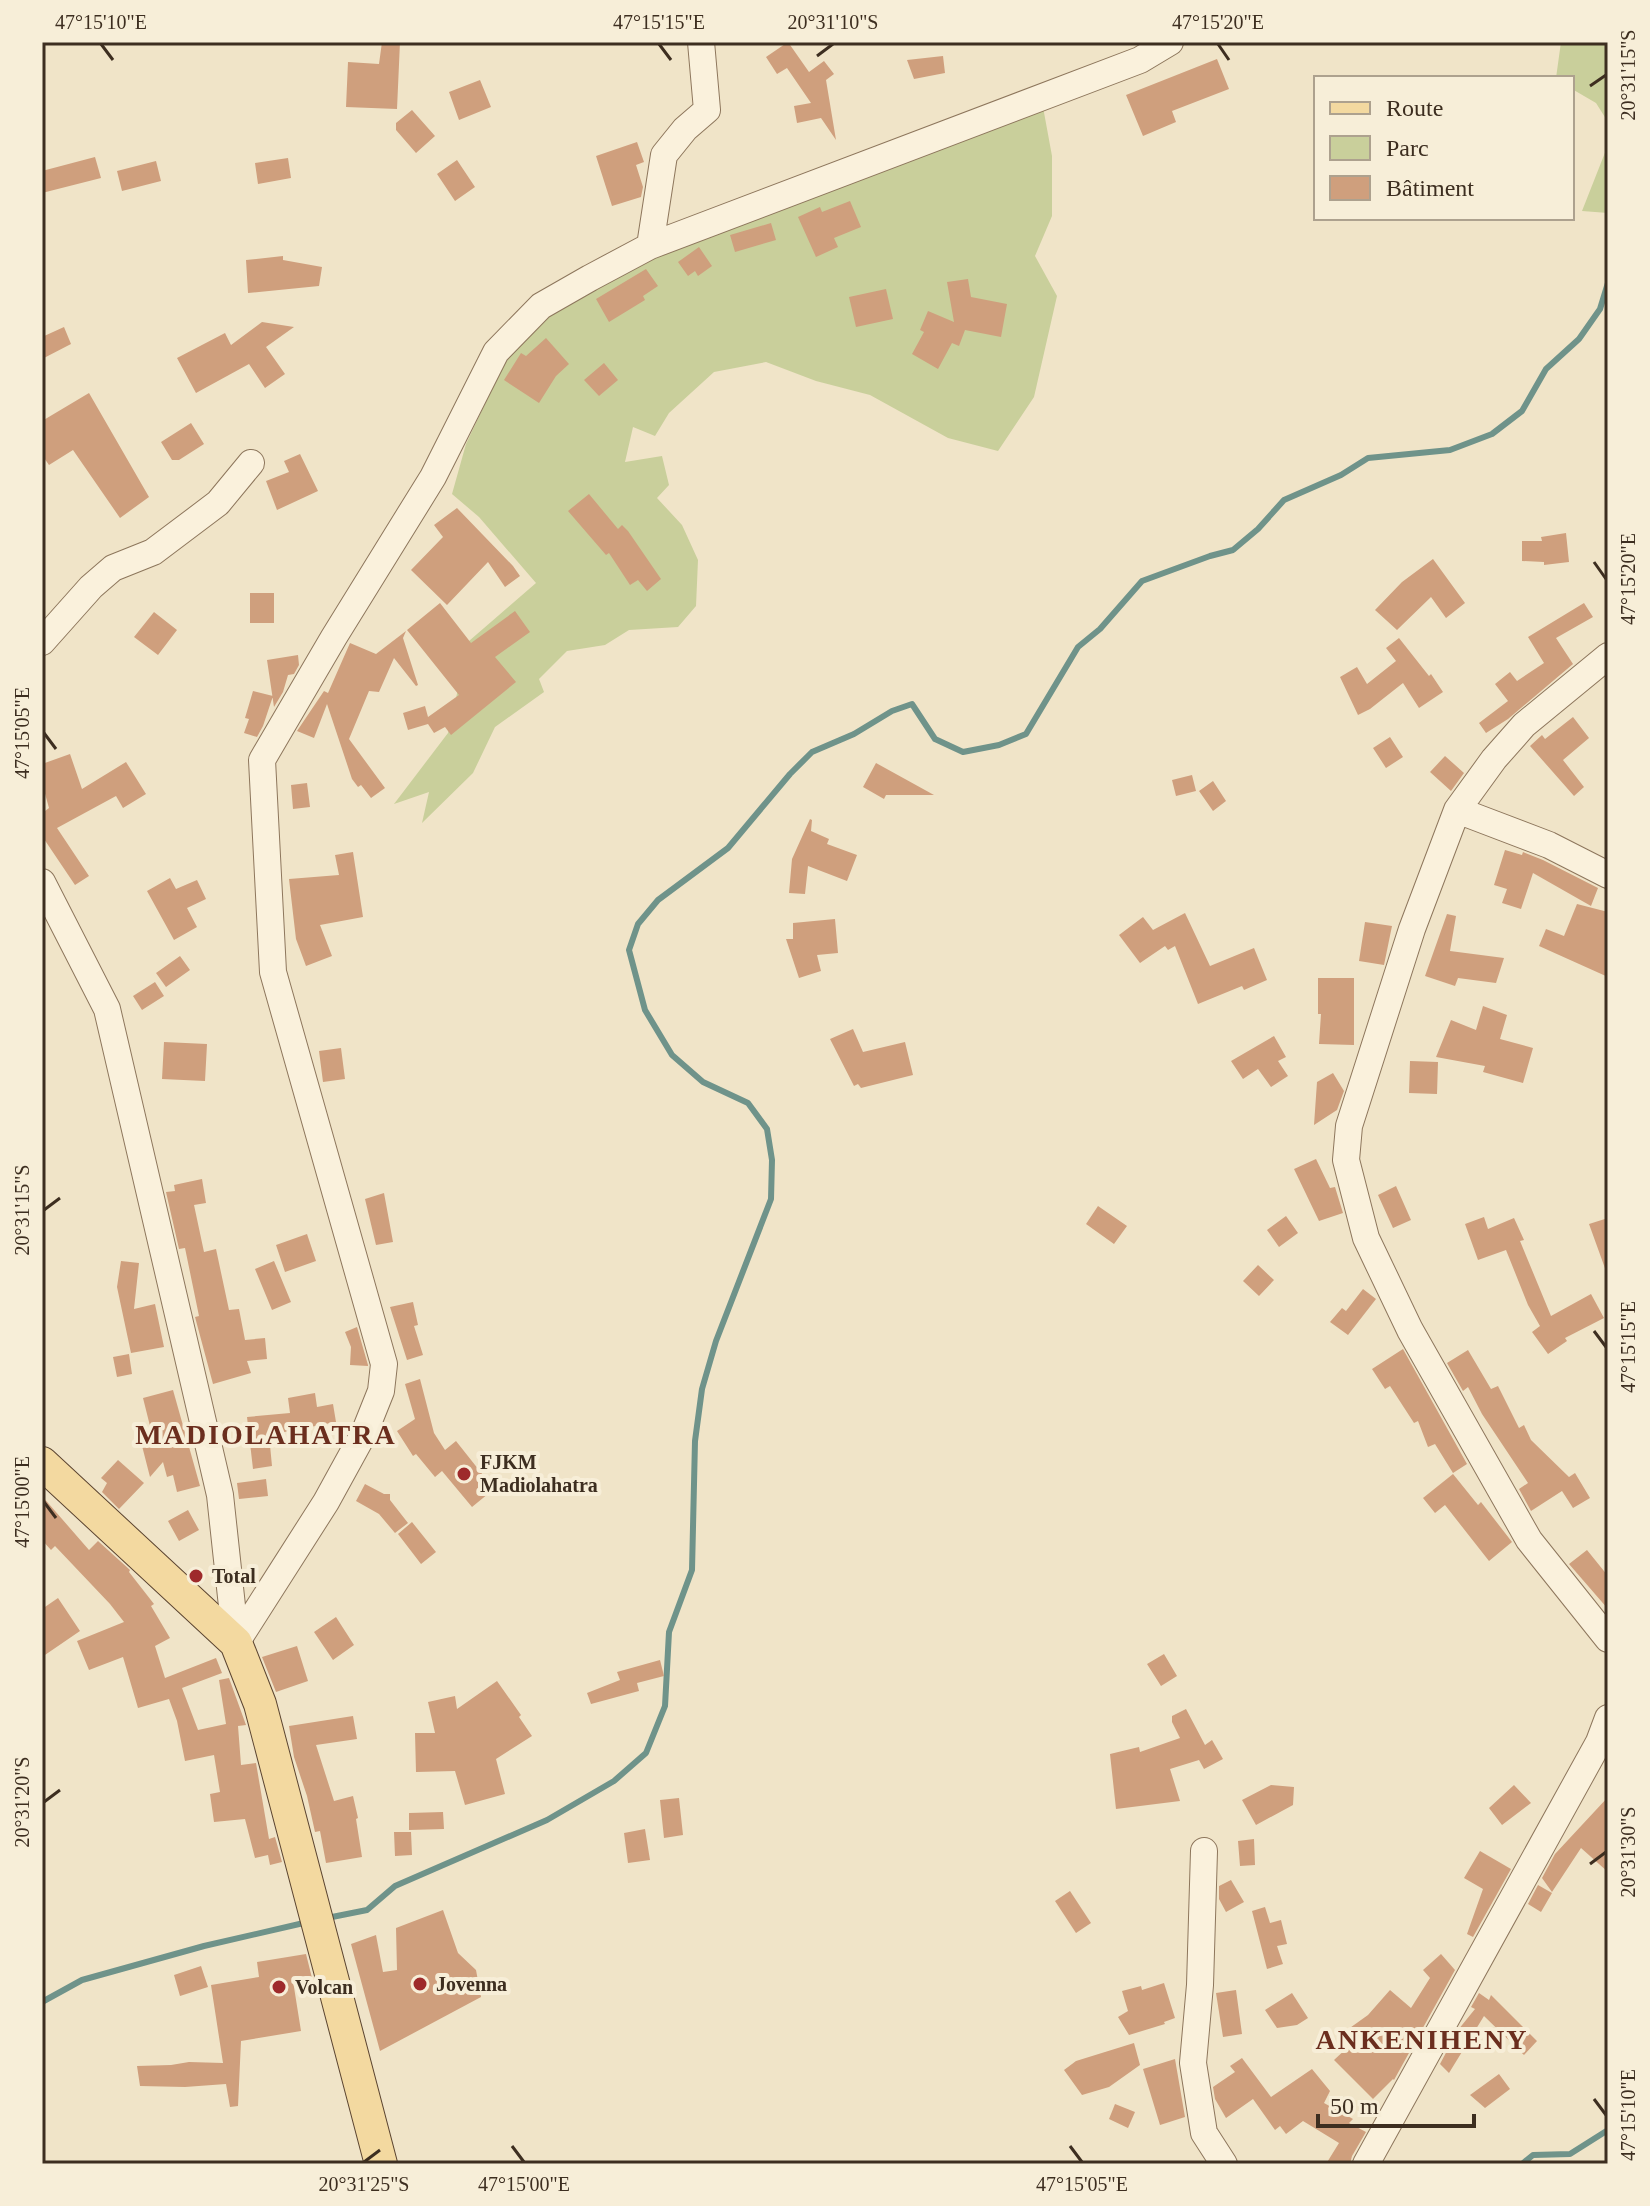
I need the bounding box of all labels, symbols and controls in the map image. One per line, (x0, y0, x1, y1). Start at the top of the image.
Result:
text: 47°15'10"E (55, 11, 147, 33)
text: 47°15'15"E (613, 11, 705, 33)
text: 20°31'10"S (788, 11, 878, 33)
text: 47°15'20"E (1172, 11, 1264, 33)
text: 20°31'15"S (1617, 30, 1639, 120)
legend (1314, 76, 1574, 220)
text: Route (1386, 95, 1443, 121)
text: Parc (1386, 135, 1429, 161)
text: Bâtiment (1386, 175, 1474, 201)
text: 47°15'20"E (1617, 533, 1639, 625)
text: 47°15'05"E (11, 687, 33, 779)
text: 20°31'15"S (11, 1165, 33, 1255)
text: 47°15'15"E (1617, 1301, 1639, 1393)
district label: MADIOLAHATRA (135, 1419, 397, 1450)
place label: FJKM Madiolahatra (480, 1451, 598, 1496)
text: 47°15'00"E (11, 1456, 33, 1548)
marker: FJKM Madiolahatra (455, 1465, 473, 1483)
place label: Total (212, 1565, 256, 1587)
marker: Total (187, 1567, 205, 1585)
text: 20°31'20"S (11, 1757, 33, 1847)
text: 20°31'30"S (1617, 1807, 1639, 1897)
place label: Jovenna (436, 1973, 507, 1995)
marker: Jovenna (411, 1975, 429, 1993)
place label: Volcan (295, 1976, 353, 1998)
marker: Volcan (270, 1978, 288, 1996)
district label: ANKENIHENY (1316, 2024, 1528, 2055)
text: 47°15'10"E (1617, 2069, 1639, 2161)
scale bar (1318, 2078, 1474, 2128)
text: 50 m (1330, 2093, 1379, 2119)
text: 20°31'25"S (319, 2173, 409, 2195)
text: 47°15'00"E (478, 2173, 570, 2195)
text: 47°15'05"E (1036, 2173, 1128, 2195)

